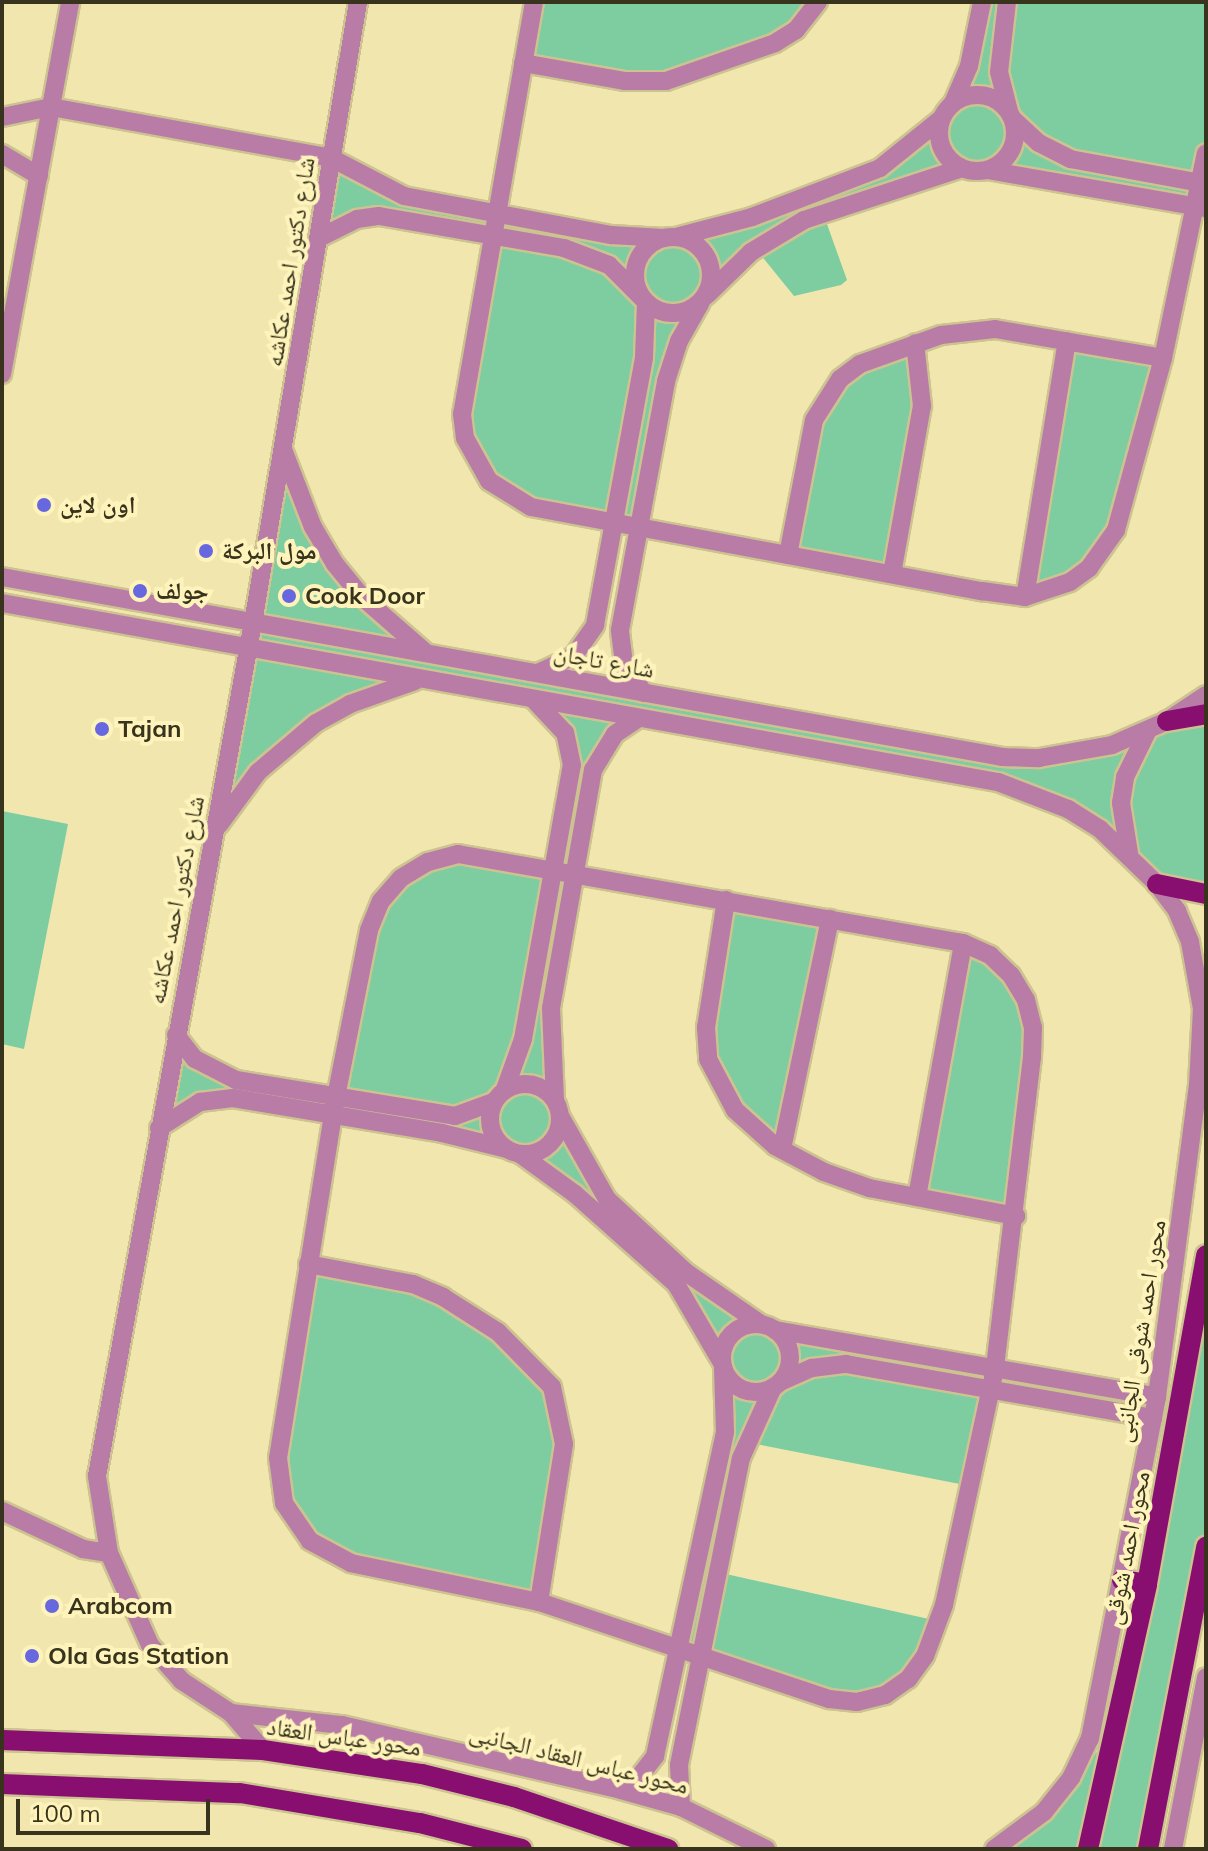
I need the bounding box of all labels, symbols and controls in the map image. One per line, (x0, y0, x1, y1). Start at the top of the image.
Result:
street label: شارع دكتور احمد عكاشه (259, 155, 321, 369)
place label: اون لاين (60, 491, 136, 519)
marker: اون لاين (35, 496, 53, 514)
place label: مول البركة (222, 537, 317, 565)
marker: مول البركة (197, 542, 215, 560)
place label: جولف (156, 577, 208, 605)
marker: جولف (131, 582, 149, 600)
place label: Cook Door (305, 582, 425, 610)
marker: Cook Door (280, 587, 298, 605)
street label: شارع تاجان (551, 638, 657, 684)
place label: Tajan (118, 715, 181, 743)
marker: Tajan (93, 720, 111, 738)
street label: شارع دكتور احمد عكاشه (142, 793, 210, 1007)
street label: محور احمد شوقى الجانبى (1108, 1218, 1172, 1444)
street label: محور احمد شوقى (1098, 1469, 1156, 1627)
place label: Arabcom (68, 1592, 173, 1620)
marker: Arabcom (43, 1597, 61, 1615)
place label: Ola Gas Station (48, 1642, 229, 1670)
marker: Ola Gas Station (23, 1647, 41, 1665)
street label: محور عباس العقاد (265, 1712, 423, 1762)
street label: محور عباس العقاد الجانبى (466, 1718, 692, 1800)
scale bar (20, 1783, 214, 1833)
text: 100 m (30, 1798, 101, 1828)

